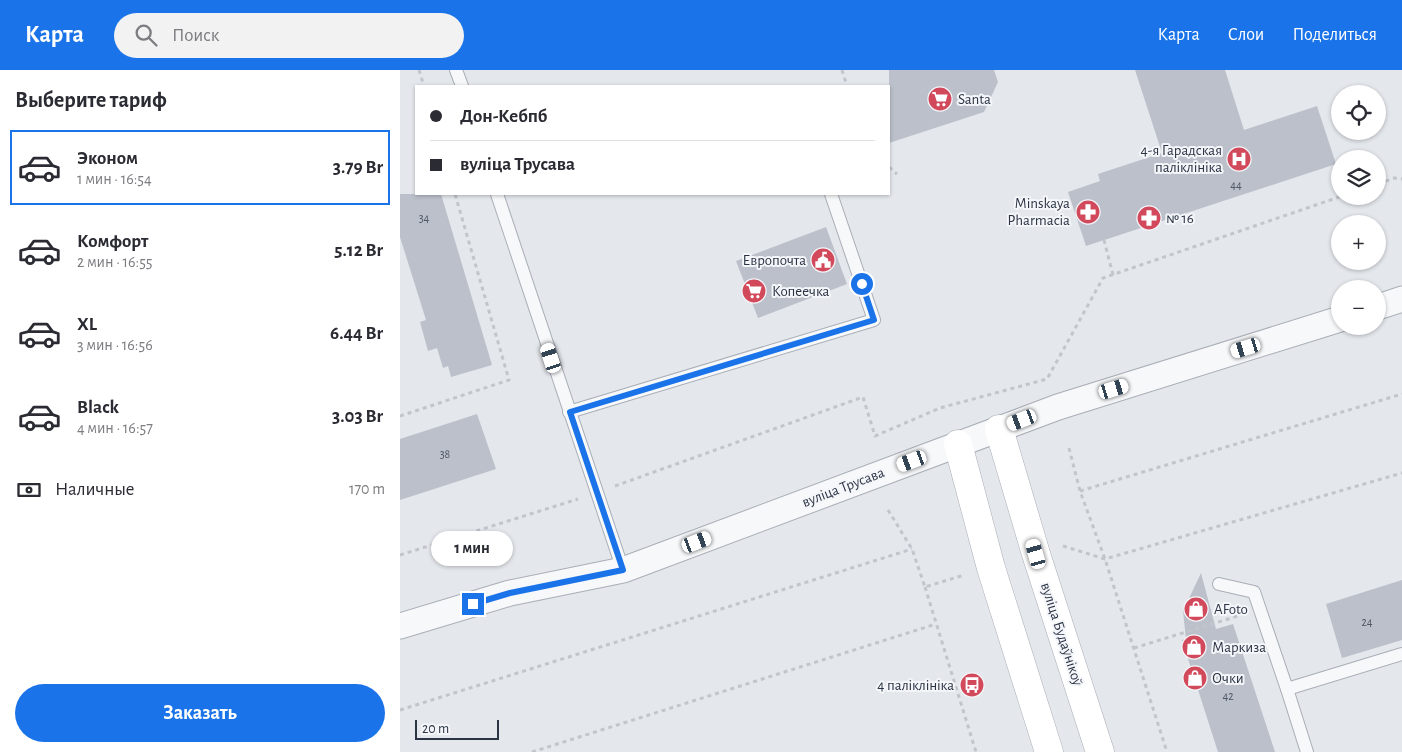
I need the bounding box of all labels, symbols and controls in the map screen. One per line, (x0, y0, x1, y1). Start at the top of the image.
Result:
search box (114, 13, 464, 58)
icon: search (132, 21, 160, 49)
text: Карта (25, 23, 84, 47)
text: Поиск (172, 26, 219, 45)
text: Карта (1158, 26, 1200, 44)
text: Слои (1228, 26, 1264, 44)
text: Поделиться (1292, 26, 1377, 44)
map controls (1331, 85, 1386, 335)
button: locate (1331, 85, 1386, 140)
supermarket icon: Santa (927, 86, 953, 112)
text: Выберите тариф (15, 89, 167, 111)
place label: Santa (958, 92, 991, 107)
text: Дон-Кебпб (460, 107, 547, 126)
place label: 4-я Гарадская паліклініка (1141, 143, 1222, 175)
icon: car (17, 145, 62, 190)
hospital icon: 4-я Гарадская паліклініка (1226, 146, 1252, 172)
text: Эконом (77, 149, 138, 168)
button: layers (1331, 150, 1386, 205)
text: вуліца Трусава (460, 155, 575, 174)
text: 3.79 Br (333, 158, 383, 177)
text: 1 мин · 16:54 (77, 171, 152, 187)
house number: 44 (1230, 179, 1242, 191)
place label: Minskaya Pharmacia (1008, 196, 1070, 228)
pharmacy icon: Minskaya Pharmacia (1075, 199, 1101, 225)
pharmacy icon: № 16 (1136, 205, 1162, 231)
place label: № 16 (1166, 211, 1194, 226)
house number: 34 (419, 212, 430, 224)
button: + (1331, 215, 1386, 270)
icon: car (17, 228, 62, 273)
text: Комфорт (77, 232, 148, 251)
text: 5.12 Br (334, 241, 383, 260)
public building icon: Европочта (810, 247, 836, 273)
place label: Европочта (742, 253, 806, 268)
text: 2 мин · 16:55 (77, 254, 153, 270)
route start (851, 273, 873, 295)
supermarket icon: Копеечка (741, 278, 767, 304)
button: − (1331, 280, 1386, 335)
place label: Копеечка (772, 284, 829, 299)
icon: car (17, 311, 62, 356)
text: XL (77, 315, 97, 334)
text: 6.44 Br (330, 324, 383, 343)
car (1229, 336, 1262, 360)
text: 3 мин · 16:56 (77, 337, 153, 353)
car (539, 341, 562, 375)
car (1097, 377, 1130, 401)
icon: car (17, 394, 62, 439)
text: Black (77, 398, 119, 417)
text: 3.03 Br (332, 407, 383, 426)
car (1005, 408, 1038, 432)
text: 4 мин · 16:57 (77, 420, 153, 436)
house number: 38 (440, 448, 451, 460)
car (895, 449, 928, 473)
street label: вуліца Трусава (800, 465, 887, 510)
icon: cash (15, 476, 43, 504)
text: Наличные (55, 480, 135, 499)
text: 170 m (349, 481, 385, 497)
car (680, 530, 713, 554)
callout: 1 мин (432, 532, 514, 566)
car (1024, 538, 1047, 570)
text: 1 мин (454, 540, 490, 556)
street label: вуліца Будаўнікоў (1038, 581, 1085, 688)
route end (462, 593, 484, 615)
shop icon: AFoto (1183, 596, 1209, 622)
place label: AFoto (1214, 602, 1248, 617)
house number: 24 (1361, 616, 1373, 628)
shop icon: Маркиза (1181, 634, 1207, 660)
place label: Маркиза (1212, 640, 1266, 655)
shop icon: Очки (1182, 665, 1208, 691)
place label: Очки (1212, 671, 1244, 686)
bus stop icon: 4 паліклініка (959, 672, 985, 698)
place label: 4 паліклініка (877, 678, 954, 693)
button: Заказать (15, 684, 385, 742)
house number: 42 (1222, 690, 1234, 702)
scale bar (415, 717, 499, 740)
text: 20 m (422, 722, 449, 736)

